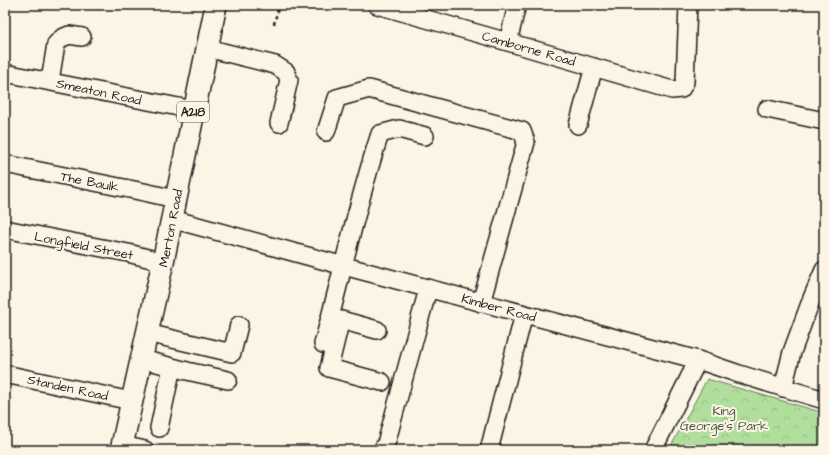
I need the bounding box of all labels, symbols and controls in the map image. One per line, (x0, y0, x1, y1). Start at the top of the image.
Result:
street label: Camborne Road (480, 27, 578, 71)
street label: Smeaton Road (55, 74, 143, 110)
road number: A218 (177, 102, 209, 122)
street label: The Baulk (59, 167, 121, 196)
street label: Merton Road (155, 187, 187, 269)
street label: Longfield Street (33, 228, 135, 266)
street label: Kimber Road (459, 289, 538, 327)
street label: Standen Road (26, 371, 110, 405)
park label: King George's Park (680, 402, 768, 436)

